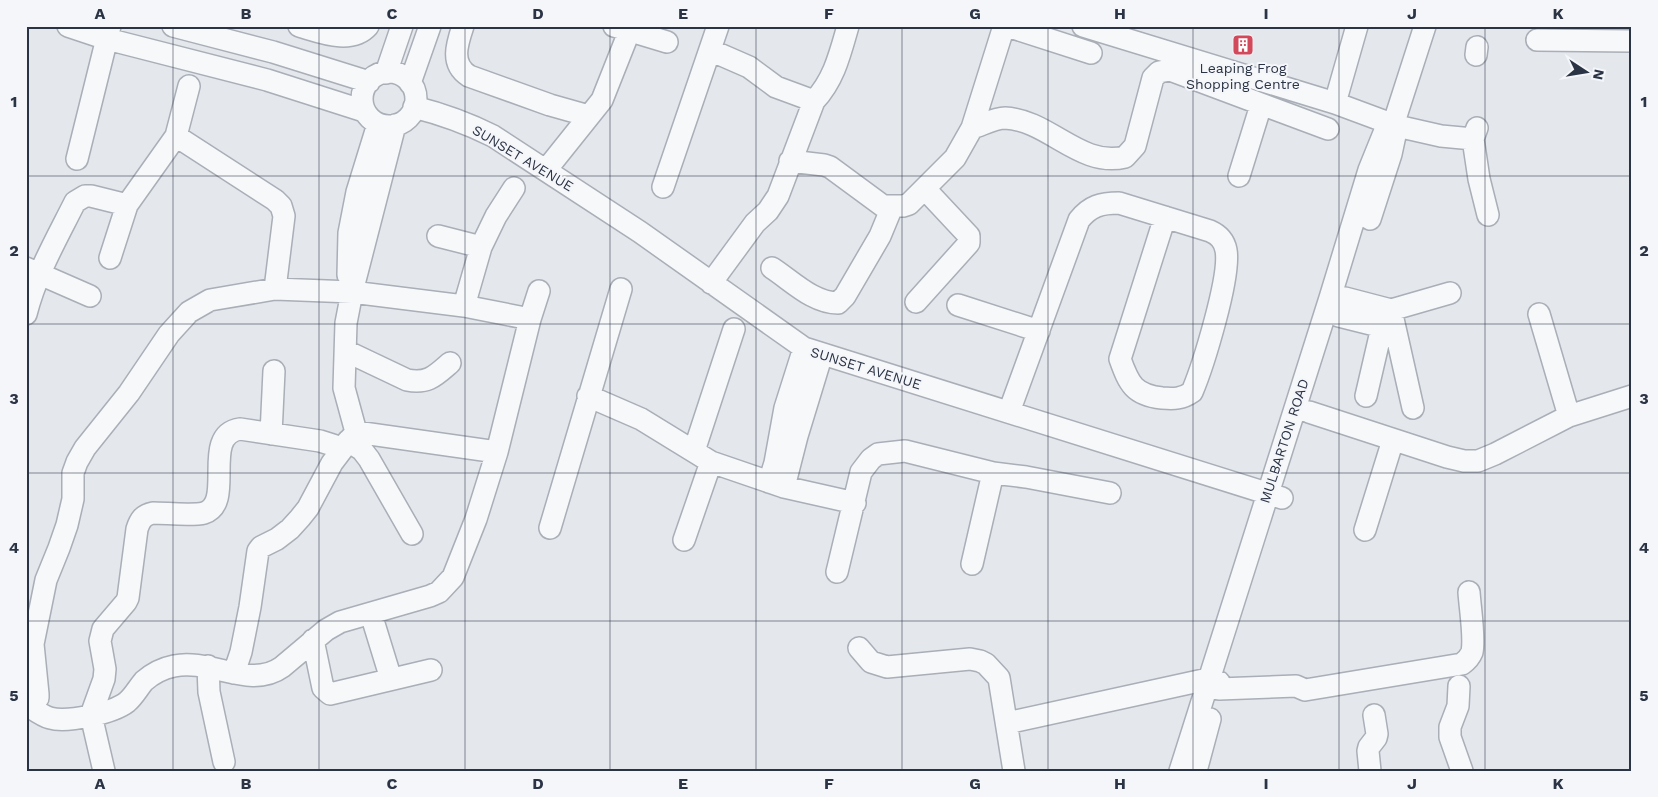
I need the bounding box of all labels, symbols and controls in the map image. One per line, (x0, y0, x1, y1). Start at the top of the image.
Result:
text: A (95, 4, 106, 23)
text: B (241, 4, 252, 23)
text: C (387, 4, 398, 23)
text: D (532, 4, 544, 23)
text: E (678, 4, 688, 23)
text: F (824, 4, 834, 23)
text: G (969, 4, 981, 23)
text: H (1114, 4, 1126, 23)
text: I (1263, 4, 1269, 23)
text: J (1407, 4, 1417, 23)
text: K (1552, 4, 1564, 23)
building icon: Leaping Frog Shopping Centre (1231, 33, 1255, 57)
north arrow (1560, 48, 1610, 98)
place label: Leaping Frog Shopping Centre (1186, 60, 1300, 92)
text: N (1590, 68, 1608, 81)
text: 1 (11, 92, 17, 111)
text: 1 (1641, 92, 1647, 111)
street label: SUNSET AVENUE (470, 122, 576, 194)
text: 2 (9, 241, 19, 260)
text: 2 (1639, 241, 1649, 260)
street label: SUNSET AVENUE (809, 344, 923, 392)
street label: MULBARTON ROAD (1256, 377, 1312, 505)
text: 3 (9, 389, 19, 408)
text: 3 (1639, 389, 1649, 408)
text: 4 (9, 538, 19, 557)
text: 4 (1639, 538, 1649, 557)
text: 5 (9, 686, 19, 705)
text: 5 (1639, 686, 1649, 705)
text: A (95, 774, 106, 793)
text: B (241, 774, 252, 793)
text: C (387, 774, 398, 793)
text: D (532, 774, 544, 793)
text: E (678, 774, 688, 793)
text: F (824, 774, 834, 793)
text: G (969, 774, 981, 793)
text: H (1114, 774, 1126, 793)
text: I (1263, 774, 1269, 793)
text: J (1407, 774, 1417, 793)
text: K (1552, 774, 1564, 793)

